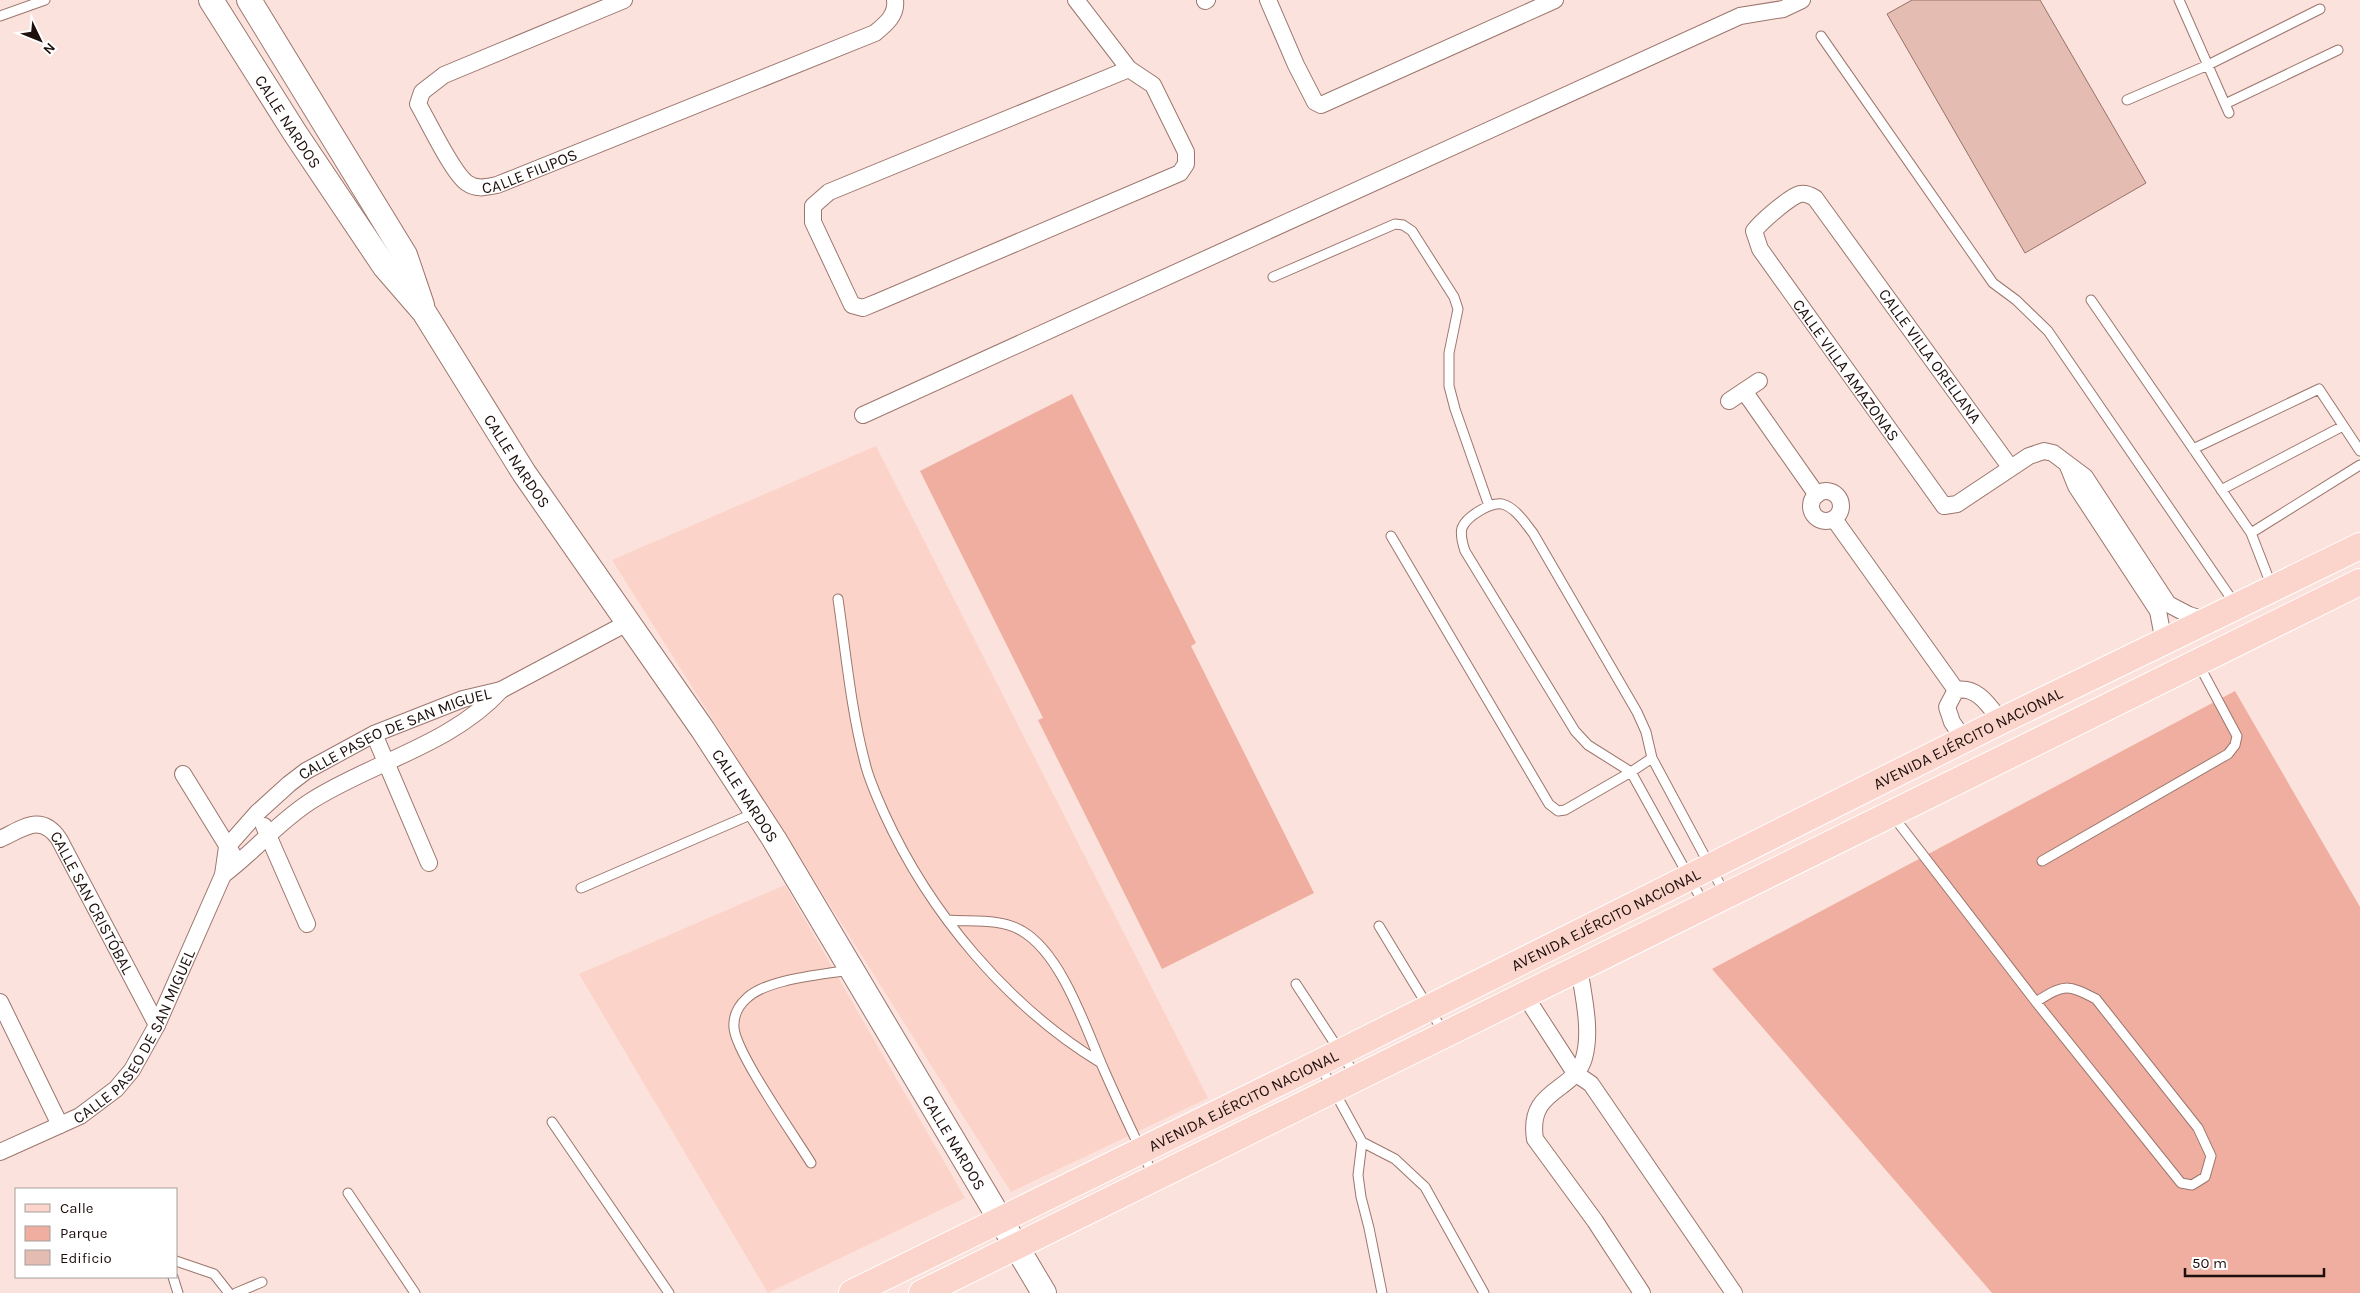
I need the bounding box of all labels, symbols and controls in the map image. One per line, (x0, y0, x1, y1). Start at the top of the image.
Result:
north arrow (15, 15, 65, 65)
text: N (39, 39, 59, 58)
street label: CALLE NARDOS (251, 71, 325, 172)
street label: CALLE FILIPOS (481, 144, 580, 197)
street label: CALLE VILLA ORELLANA (1875, 285, 1985, 427)
street label: CALLE VILLA AMAZONAS (1789, 295, 1904, 444)
street label: CALLE NARDOS (480, 411, 555, 511)
street label: CALLE PASEO DE SAN MIGUEL (294, 683, 493, 783)
street label: AVENIDA EJÉRCITO NACIONAL (1870, 683, 2066, 793)
street label: CALLE NARDOS (708, 745, 783, 846)
street label: CALLE SAN CRISTÓBAL (47, 827, 138, 978)
street label: AVENIDA EJÉRCITO NACIONAL (1508, 864, 1704, 975)
street label: CALLE PASEO DE SAN MIGUEL (70, 946, 199, 1127)
street label: AVENIDA EJÉRCITO NACIONAL (1145, 1045, 1342, 1155)
street label: CALLE NARDOS (919, 1091, 990, 1193)
legend (15, 1188, 178, 1278)
text: Calle (60, 1199, 94, 1217)
text: Parque (60, 1224, 108, 1242)
scale bar (2185, 1246, 2324, 1278)
text: Edificio (60, 1249, 112, 1267)
text: 50 m (2192, 1254, 2227, 1272)

